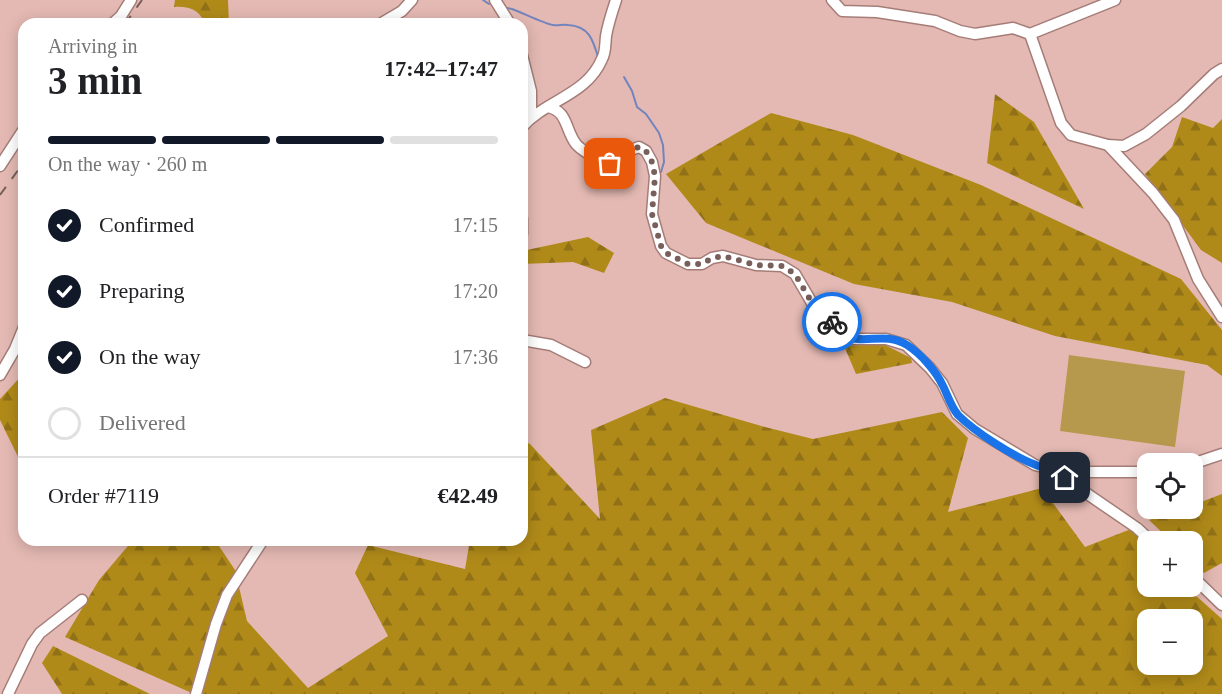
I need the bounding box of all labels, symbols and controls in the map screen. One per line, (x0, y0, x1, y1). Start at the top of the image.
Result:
text: Arriving in (48, 35, 137, 57)
text: 17:42–17:47 (384, 56, 498, 81)
text: 3 min (48, 59, 142, 102)
pin (584, 138, 635, 189)
icon: bag (593, 147, 626, 180)
text: On the way · 260 m (48, 153, 207, 175)
icon: check (48, 209, 81, 242)
text: Confirmed (99, 212, 194, 237)
text: 17:15 (452, 214, 498, 236)
icon: check (48, 275, 81, 308)
text: Preparing (99, 278, 185, 303)
text: 17:20 (452, 280, 498, 302)
courier (802, 292, 862, 352)
icon: bike (816, 306, 849, 339)
icon: check (48, 341, 81, 374)
text: On the way (99, 344, 200, 369)
text: 17:36 (452, 346, 498, 368)
text: Delivered (99, 410, 186, 435)
pin (1039, 452, 1090, 503)
map controls (1137, 453, 1203, 675)
button: locate (1137, 453, 1203, 519)
icon: home (1048, 461, 1081, 494)
text: Order #7119 (48, 483, 159, 508)
text: €42.49 (438, 483, 498, 508)
button: + (1137, 531, 1203, 597)
button: − (1137, 609, 1203, 675)

